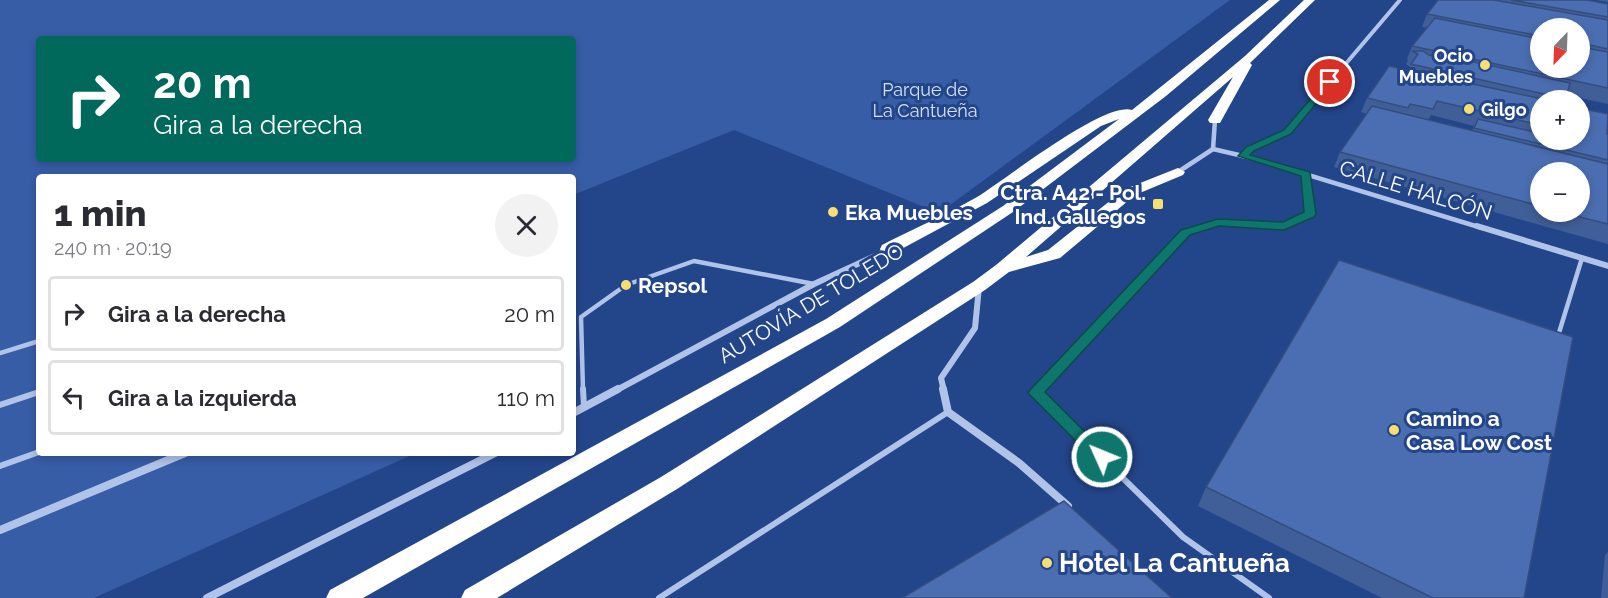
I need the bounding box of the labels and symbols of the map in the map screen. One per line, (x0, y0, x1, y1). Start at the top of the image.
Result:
north arrow (1530, 18, 1590, 78)
place label: Ocio Muebles (1399, 45, 1473, 87)
pin (1304, 56, 1355, 107)
marker: Ocio Muebles (1478, 58, 1492, 72)
park label: Parque de La Cantueña (872, 79, 978, 121)
place label: Gilgo (1481, 99, 1527, 120)
marker: Gilgo (1462, 102, 1476, 116)
street label: CALLE HALCÓN (1337, 155, 1495, 225)
place label: Ctra. A42 - Pol. Ind. Gallegos (1000, 180, 1146, 229)
marker: Ctra. A42 - Pol. Ind. Gallegos (1151, 197, 1165, 211)
place label: Eka Muebles (845, 200, 973, 225)
marker: Eka Muebles (826, 205, 840, 219)
street label: AUTOVÍA DE TOLEDO (714, 238, 908, 368)
place label: Repsol (638, 273, 708, 298)
marker: Repsol (619, 278, 633, 292)
place label: Camino a Casa Low Cost (1406, 406, 1552, 455)
marker: Camino a Casa Low Cost (1387, 423, 1401, 437)
position arrow (1070, 425, 1134, 489)
place label: Hotel La Cantueña (1059, 548, 1290, 578)
marker: Hotel La Cantueña (1040, 556, 1054, 570)

